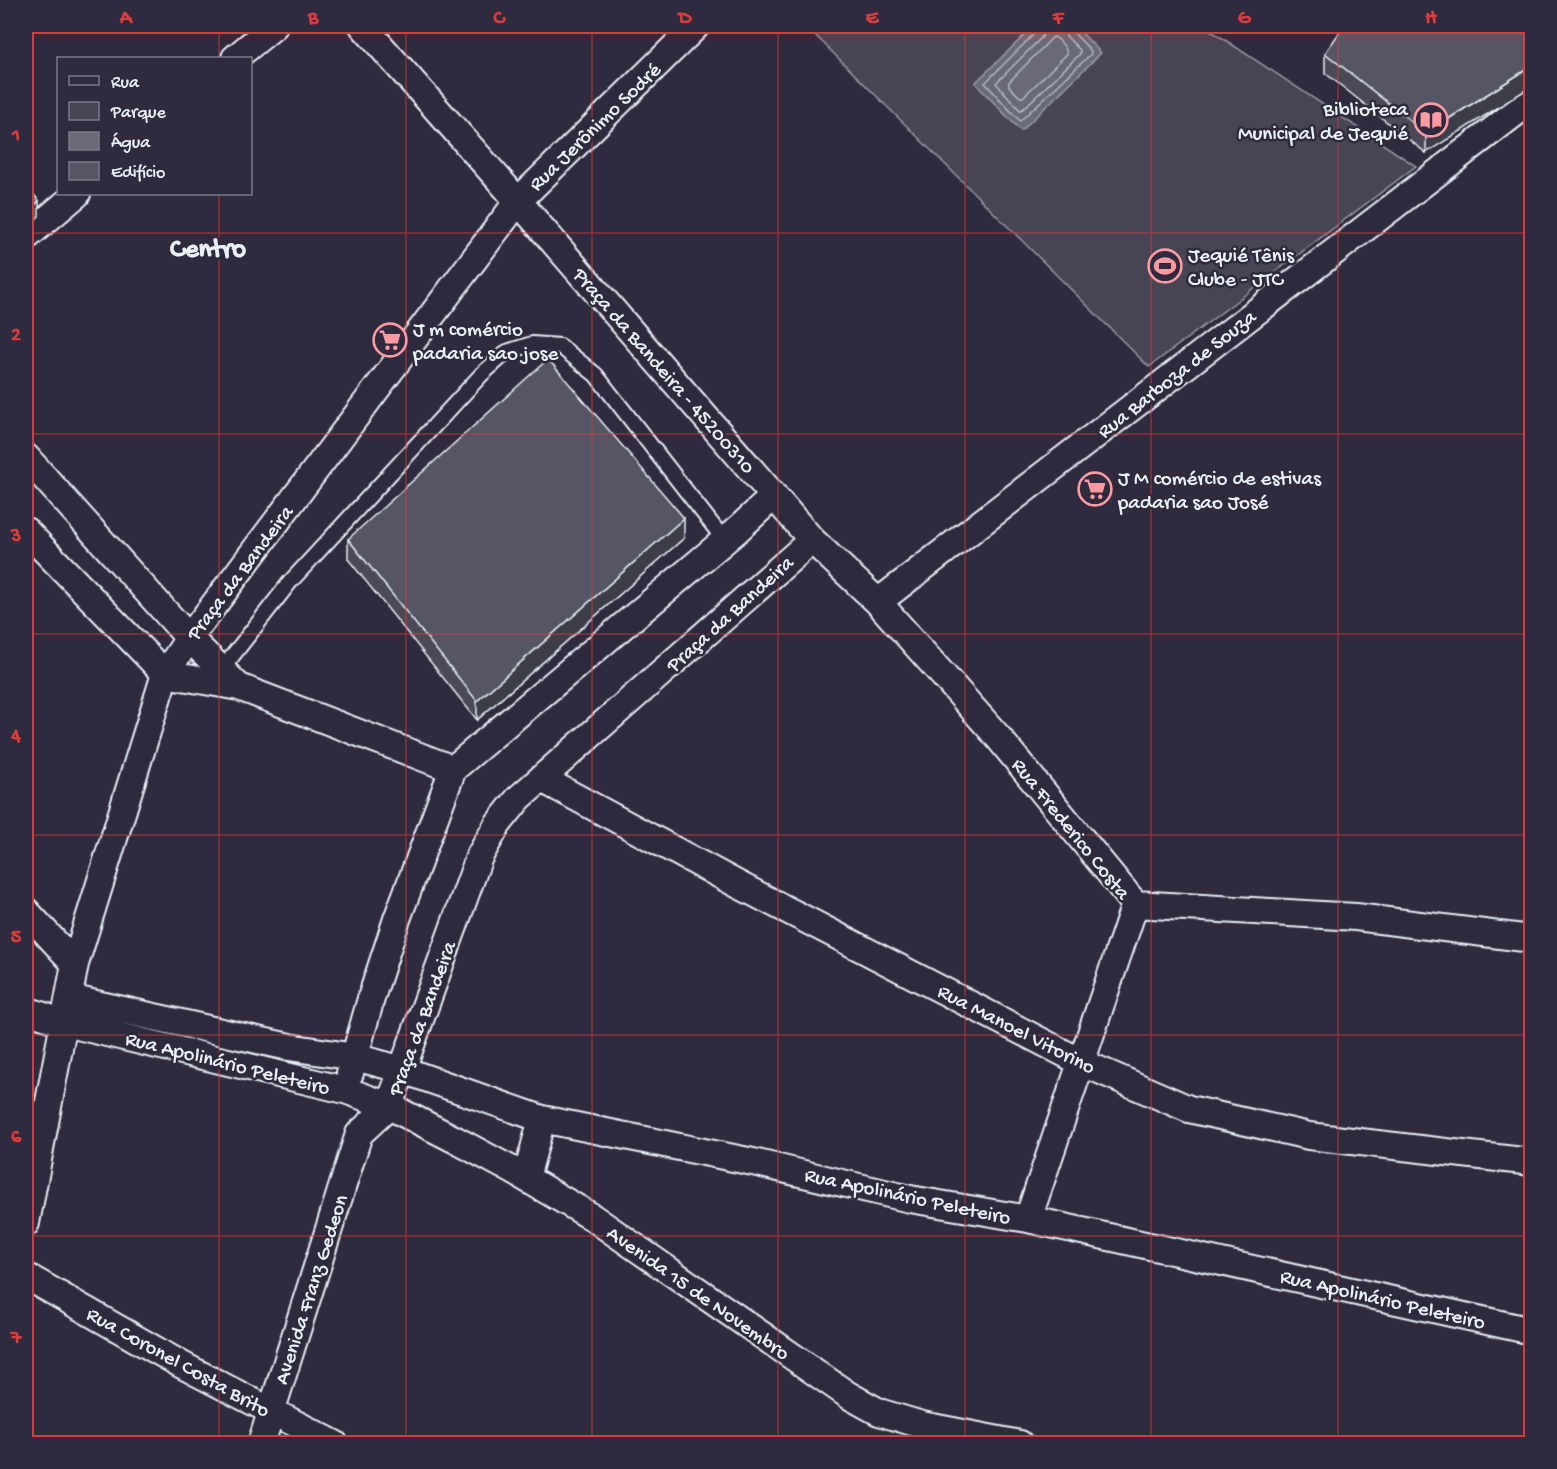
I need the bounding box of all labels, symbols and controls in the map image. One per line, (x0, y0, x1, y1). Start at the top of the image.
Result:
text: A (119, 8, 134, 31)
text: B (307, 8, 319, 31)
text: C (493, 8, 507, 31)
text: D (676, 8, 692, 31)
text: E (866, 8, 880, 31)
text: F (1052, 8, 1065, 31)
text: G (1238, 8, 1252, 31)
text: H (1425, 8, 1437, 31)
legend (57, 57, 252, 195)
street label: Rua Jerônimo Sodré (525, 58, 669, 198)
text: Rua (111, 73, 140, 94)
place label: Biblioteca Municipal de Jequié (1238, 99, 1409, 148)
library icon: Biblioteca Municipal de Jequié (1413, 102, 1449, 138)
text: Parque (110, 103, 167, 124)
text: 1 (11, 125, 20, 148)
text: Água (111, 132, 151, 154)
text: Edifício (111, 163, 165, 184)
district label: Centro (170, 235, 246, 267)
place label: Jequié Tênis Clube - JTC (1188, 245, 1295, 294)
sports icon: Jequié Tênis Clube - JTC (1147, 248, 1183, 284)
street label: Praça da Bandeira - 45200310 (565, 263, 759, 481)
street label: Rua Barboza de Souza (1094, 305, 1264, 446)
place label: J m comércio padaria sao jose (412, 319, 560, 368)
supermarket icon: J m comércio padaria sao jose (372, 322, 408, 358)
text: 2 (11, 325, 21, 348)
place label: J M comércio de estivas padaria sao José (1117, 468, 1322, 517)
supermarket icon: J M comércio de estivas padaria sao José (1077, 471, 1113, 507)
street label: Praça da Bandeira (182, 501, 301, 647)
text: 3 (10, 526, 21, 549)
street label: Praça da Bandeira (662, 551, 801, 680)
text: 4 (10, 726, 21, 749)
street label: Rua Frederico Costa (1005, 754, 1135, 907)
text: 5 (11, 927, 22, 950)
street label: Praça da Bandeira (384, 937, 464, 1101)
street label: Rua Manoel Vitorino (932, 981, 1099, 1082)
street label: Rua Apolinário Peleteiro (122, 1028, 332, 1103)
text: 6 (11, 1127, 22, 1150)
street label: Rua Apolinário Peleteiro (802, 1164, 1013, 1232)
street label: Avenida Franz Gedeon (271, 1192, 356, 1388)
street label: Avenida 15 de Novembro (601, 1222, 793, 1368)
street label: Rua Apolinário Peleteiro (1277, 1266, 1487, 1337)
street label: Rua Coronel Costa Brito (81, 1303, 274, 1425)
text: 7 (10, 1328, 23, 1351)

